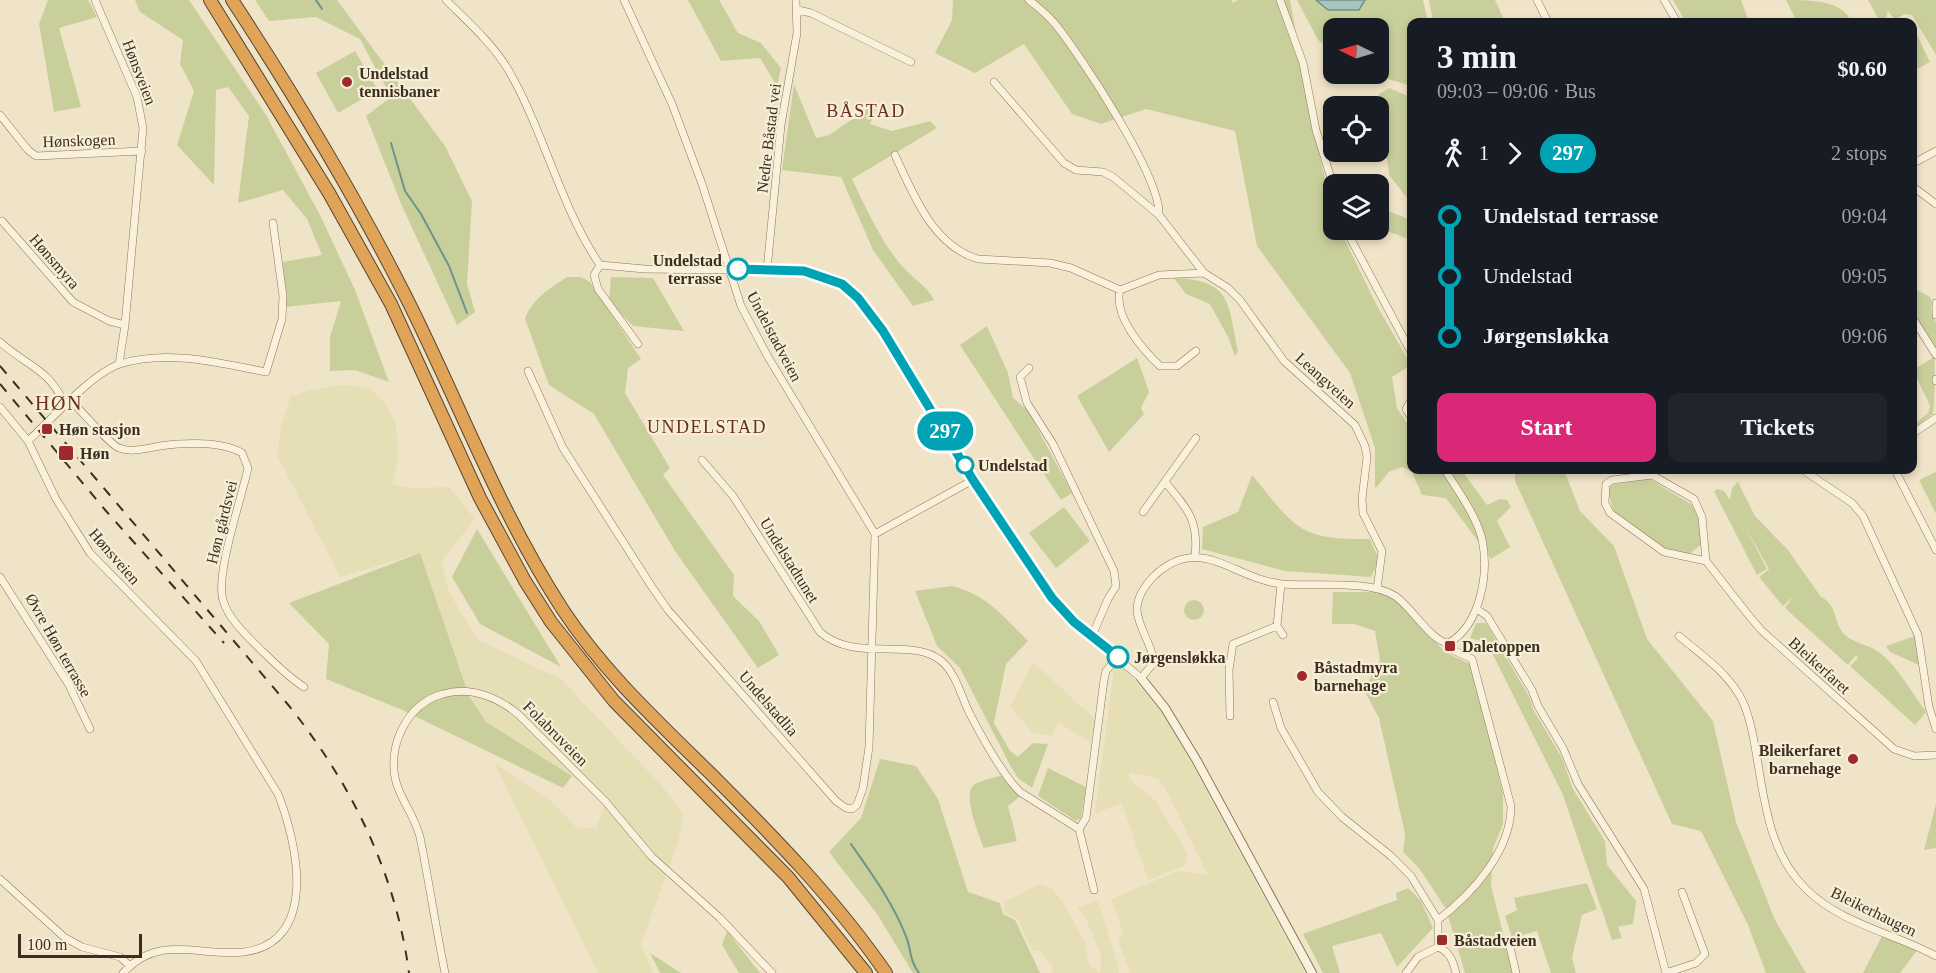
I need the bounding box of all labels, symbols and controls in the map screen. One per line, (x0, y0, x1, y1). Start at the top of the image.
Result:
north arrow (1323, 18, 1389, 84)
map controls (1323, 18, 1389, 240)
street label: Hønsveien (119, 37, 160, 107)
text: 3 min (1437, 39, 1517, 75)
text: $0.60 (1838, 56, 1887, 81)
place label: Undelstad tennisbaner (359, 65, 440, 100)
marker: Undelstad tennisbaner (340, 75, 354, 89)
text: 09:03 – 09:06 · Bus (1437, 80, 1596, 102)
street label: Nedre Båstad vei (753, 82, 784, 194)
button: locate (1323, 96, 1389, 162)
district label: BÅSTAD (826, 101, 906, 121)
street label: Hønskogen (42, 131, 116, 151)
icon: walk (1437, 137, 1470, 170)
icon: forward (1498, 137, 1531, 170)
text: 297 (1552, 141, 1584, 165)
text: 1 (1479, 142, 1489, 164)
text: 2 stops (1831, 142, 1887, 164)
button: layers (1323, 174, 1389, 240)
text: Undelstad terrasse (1483, 203, 1658, 228)
text: 09:04 (1841, 205, 1887, 227)
street label: Hønsmyra (26, 231, 83, 293)
place label: Undelstad terrasse (653, 252, 722, 287)
marker: Undelstad terrasse (727, 258, 749, 280)
text: Undelstad (1483, 263, 1572, 288)
text: 09:05 (1841, 265, 1887, 287)
street label: Undelstadveien (744, 288, 805, 384)
text: Jørgensløkka (1483, 323, 1609, 348)
text: 09:06 (1841, 325, 1887, 347)
street label: Leangveien (1292, 349, 1359, 412)
district label: HØN (35, 392, 83, 414)
button: Start (1437, 393, 1656, 462)
button: Tickets (1668, 393, 1887, 462)
line badge: 297 (910, 412, 980, 450)
district label: UNDELSTAD (647, 417, 767, 437)
text: 297 (929, 419, 961, 443)
place label: Høn stasjon (59, 421, 140, 439)
marker: Høn stasjon (40, 422, 54, 436)
marker: Høn (57, 444, 75, 462)
place label: Høn (80, 445, 109, 462)
marker: Undelstad (956, 456, 974, 474)
place label: Undelstad (978, 457, 1047, 474)
street label: Høn gårdsvei (203, 478, 241, 566)
street label: Undelstadtunet (757, 515, 823, 606)
street label: Hønsveien (86, 525, 143, 588)
street label: Øvre Høn terrasse (22, 591, 95, 700)
street label: Bleikerfaret (1786, 633, 1854, 698)
place label: Daletoppen (1462, 638, 1540, 656)
marker: Daletoppen (1443, 639, 1457, 653)
marker: Jørgensløkka (1107, 646, 1129, 668)
place label: Jørgensløkka (1134, 649, 1226, 667)
place label: Båstadmyra barnehage (1314, 659, 1398, 695)
street label: Undelstadlia (736, 667, 802, 739)
marker: Båstadmyra barnehage (1295, 669, 1309, 683)
street label: Folabruveien (520, 697, 592, 769)
place label: Bleikerfaret barnehage (1759, 742, 1842, 778)
marker: Bleikerfaret barnehage (1846, 752, 1860, 766)
street label: Bleikerhaugen (1828, 883, 1919, 940)
scale bar (18, 931, 142, 958)
place label: Båstadveien (1454, 932, 1537, 949)
marker: Båstadveien (1435, 933, 1449, 947)
text: 100 m (27, 936, 67, 953)

